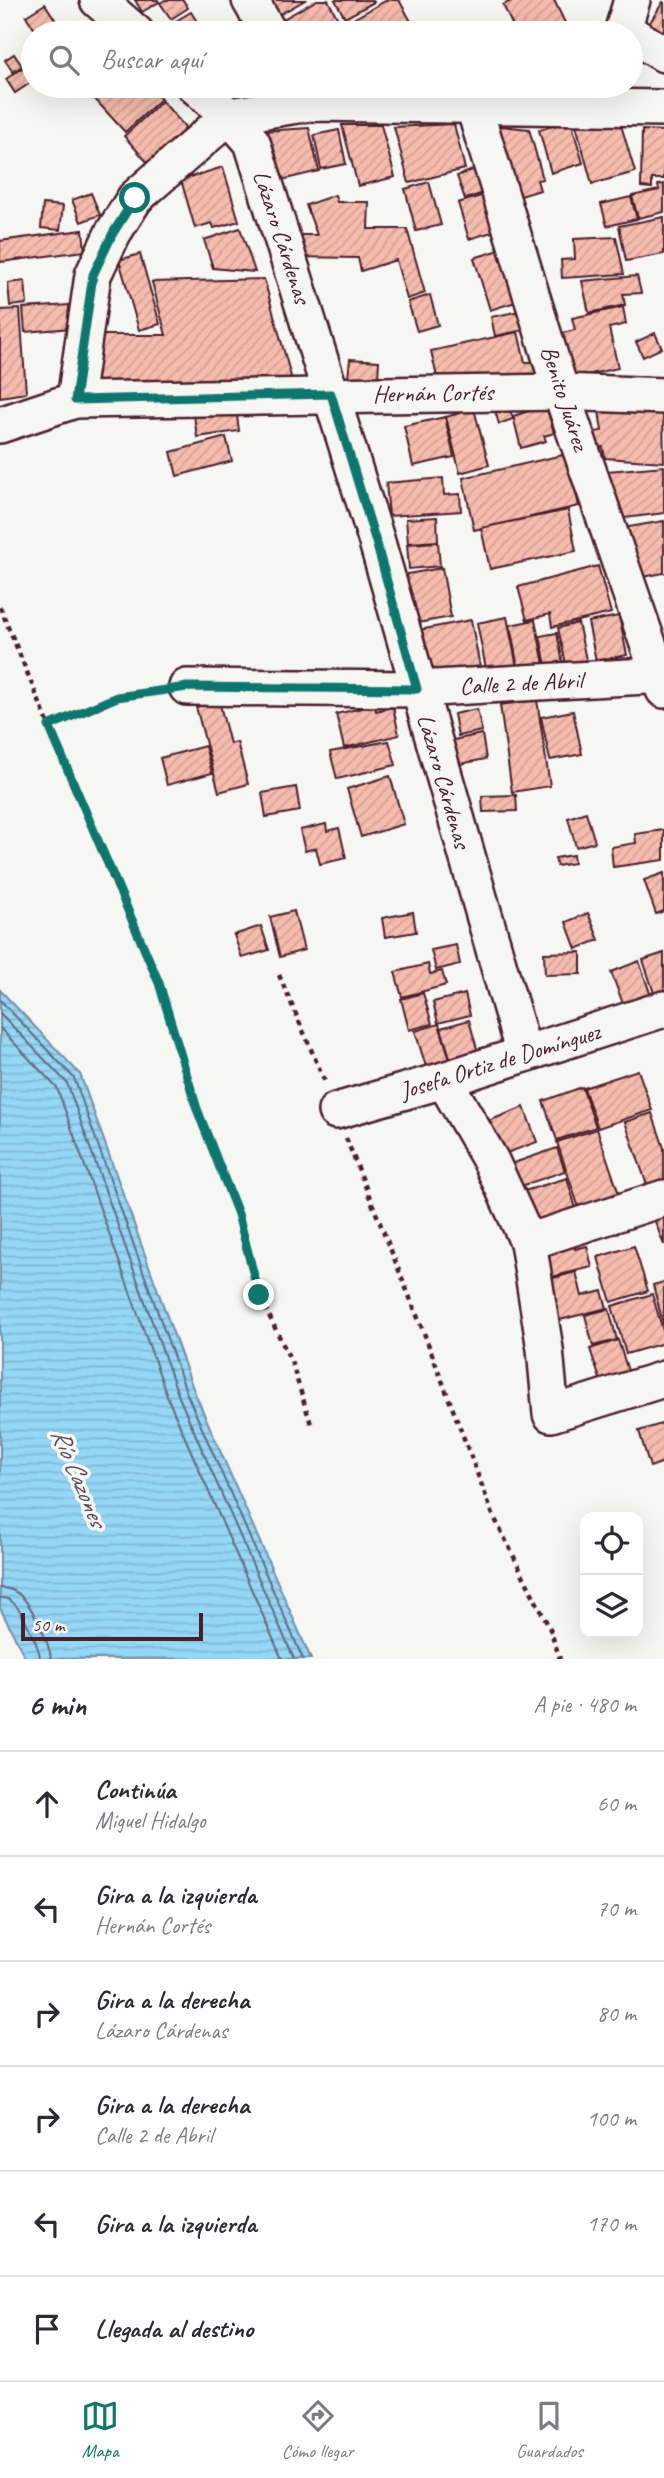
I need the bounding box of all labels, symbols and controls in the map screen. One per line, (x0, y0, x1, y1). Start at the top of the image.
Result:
search box (21, 21, 643, 98)
icon: search (45, 41, 83, 79)
text: Buscar aquí (101, 43, 203, 76)
street label: Lázaro Cárdenas (246, 167, 318, 310)
route start (119, 182, 150, 213)
street label: Benito Juárez (534, 342, 597, 456)
street label: Hernán Cortés (373, 377, 496, 409)
street label: Calle 2 de Abril (459, 665, 587, 701)
street label: Lázaro Cárdenas (411, 711, 478, 854)
street label: Josefa Ortiz de Domínguez (395, 1016, 605, 1106)
route end (243, 1279, 274, 1310)
water label: Río Cazones (44, 1423, 116, 1535)
map controls (580, 1512, 643, 1638)
button: locate (580, 1512, 643, 1575)
button: layers (580, 1575, 643, 1638)
scale bar (21, 1610, 203, 1642)
text: 50 m (32, 1613, 64, 1637)
text: 6 min (28, 1686, 86, 1724)
text: A pie · 480 m (533, 1690, 636, 1719)
text: Continúa (95, 1773, 176, 1806)
icon: ahead (28, 1785, 66, 1823)
text: 60 m (597, 1789, 636, 1818)
text: Miguel Hidalgo (95, 1806, 206, 1835)
text: Gira a la izquierda (95, 1878, 256, 1911)
icon: left (28, 1890, 66, 1928)
text: 70 m (597, 1894, 636, 1923)
text: Hernán Cortés (95, 1911, 210, 1940)
text: Gira a la derecha (95, 1983, 249, 2016)
icon: right (28, 1995, 66, 2033)
text: 80 m (597, 1999, 636, 2028)
text: Lázaro Cárdenas (95, 2016, 227, 2045)
text: Gira a la derecha (95, 2088, 249, 2121)
icon: right (28, 2100, 66, 2138)
text: 100 m (587, 2104, 636, 2133)
text: Calle 2 de Abril (95, 2121, 213, 2150)
icon: left (28, 2205, 66, 2243)
text: Gira a la izquierda (95, 2207, 256, 2240)
text: 170 m (587, 2209, 636, 2238)
icon: arrive (28, 2310, 66, 2348)
text: Llegada al destino (95, 2312, 253, 2345)
tab: Mapa (81, 2397, 119, 2463)
tab: Cómo llegar (282, 2397, 354, 2463)
tab: Guardados (516, 2397, 583, 2463)

